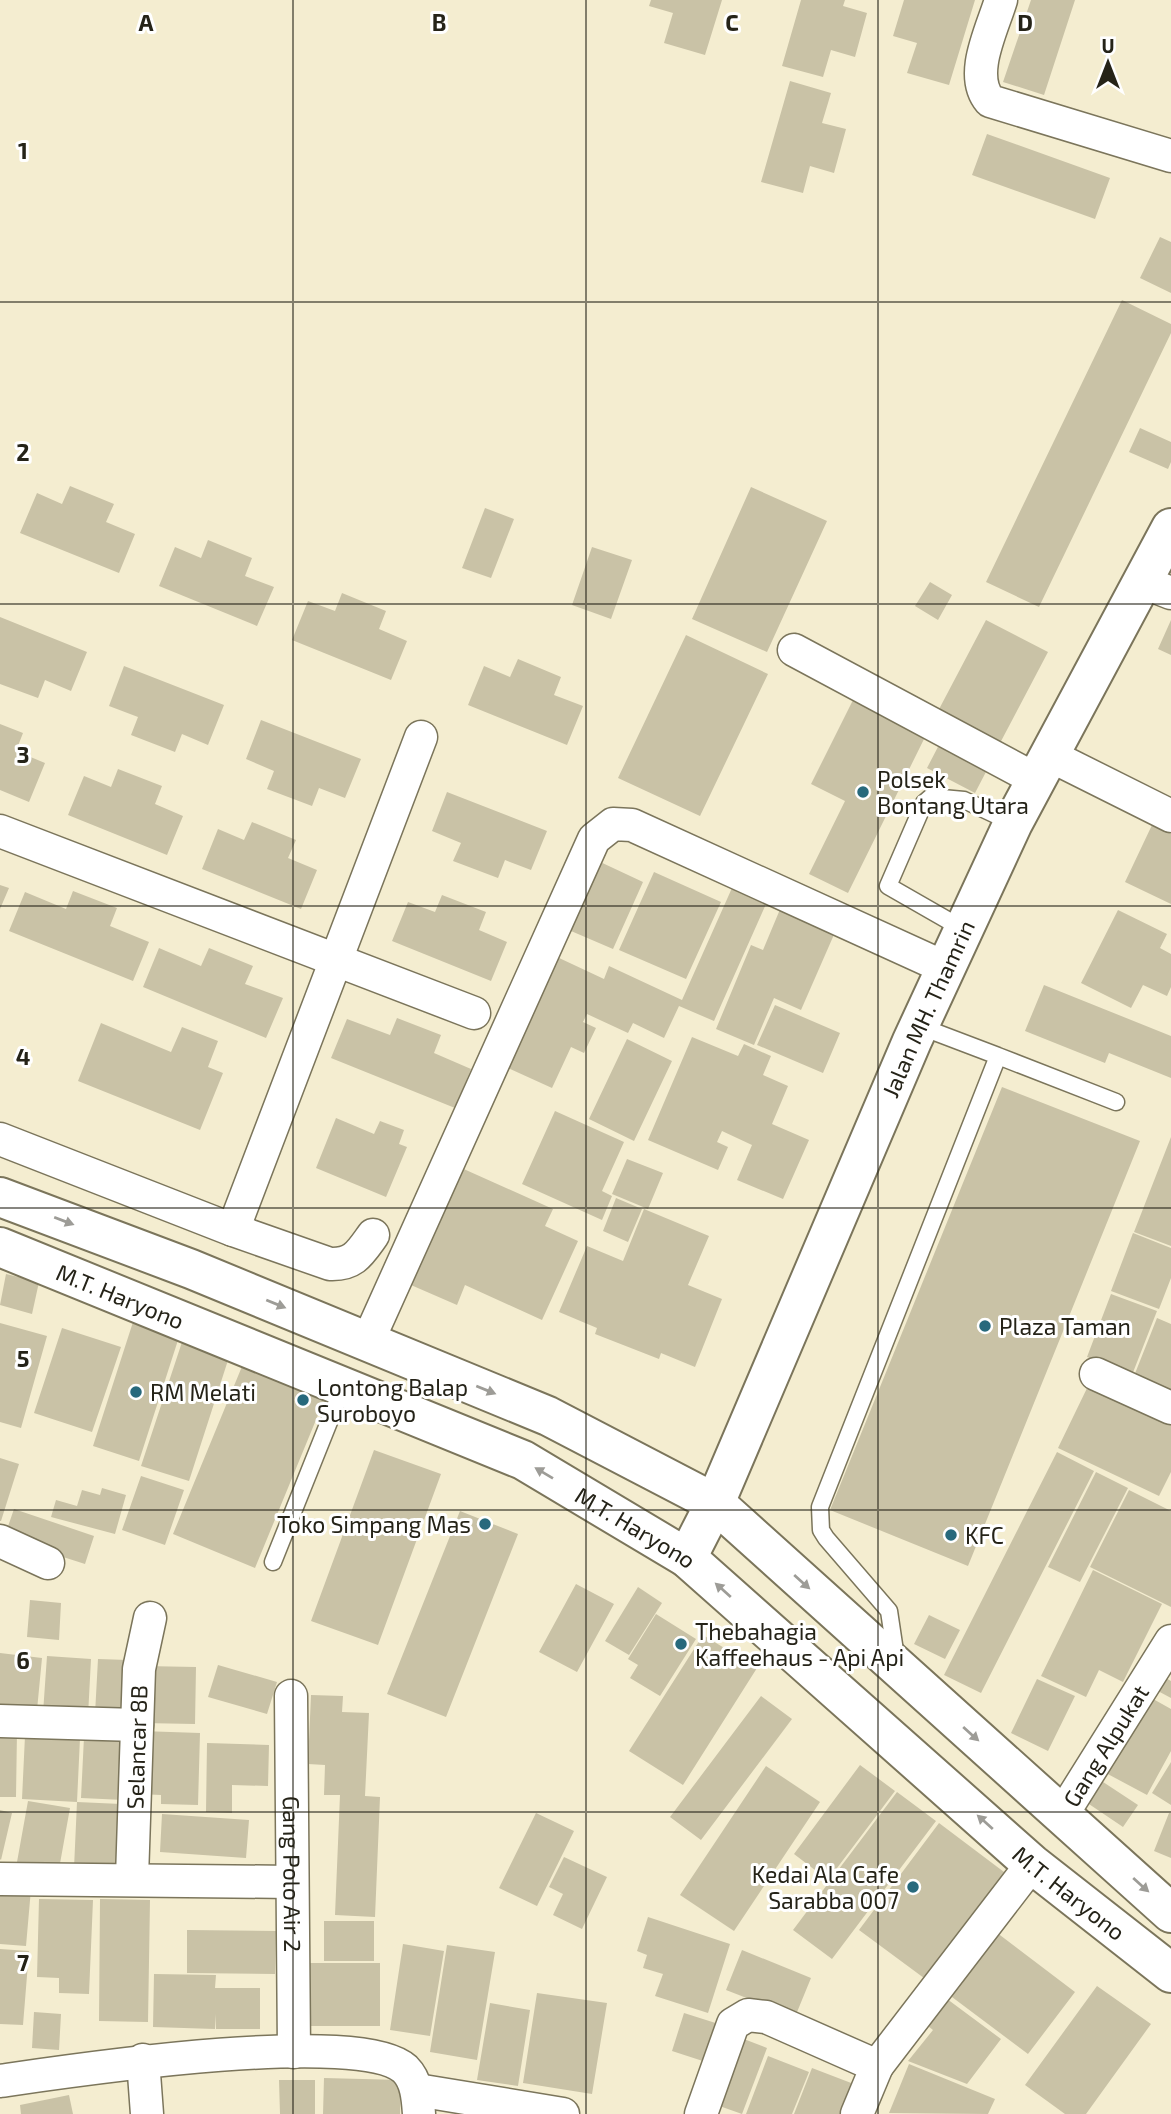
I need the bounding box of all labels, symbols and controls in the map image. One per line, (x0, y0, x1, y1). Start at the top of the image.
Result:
text: A (138, 8, 154, 36)
text: B (432, 8, 446, 36)
text: C (725, 8, 739, 36)
text: D (1017, 8, 1033, 36)
north arrow (1073, 28, 1143, 98)
text: U (1101, 34, 1115, 57)
text: 1 (18, 136, 28, 164)
text: 2 (16, 438, 30, 466)
text: 3 (16, 740, 30, 768)
place label: Polsek Bontang Utara (877, 765, 1029, 819)
marker: Polsek Bontang Utara (855, 784, 871, 800)
street label: Jalan MH. Thamrin (876, 915, 980, 1102)
text: 4 (16, 1042, 30, 1070)
one-way arrow (53, 1216, 74, 1227)
street label: M.T. Haryono (52, 1258, 188, 1335)
one-way arrow (265, 1298, 286, 1309)
place label: Plaza Taman (999, 1312, 1131, 1340)
marker: Plaza Taman (977, 1318, 993, 1334)
text: 5 (17, 1344, 29, 1372)
place label: Lontong Balap Suroboyo (317, 1373, 468, 1427)
place label: RM Melati (150, 1378, 256, 1406)
marker: RM Melati (128, 1384, 144, 1400)
one-way arrow (476, 1385, 497, 1396)
marker: Lontong Balap Suroboyo (295, 1392, 311, 1408)
one-way arrow (535, 1467, 554, 1479)
street label: M.T. Haryono (570, 1481, 702, 1574)
place label: Toko Simpang Mas (277, 1510, 471, 1538)
marker: Toko Simpang Mas (477, 1516, 493, 1532)
place label: KFC (965, 1521, 1004, 1549)
marker: KFC (943, 1527, 959, 1543)
one-way arrow (793, 1573, 810, 1589)
one-way arrow (714, 1582, 732, 1598)
place label: Thebahagia Kaffeehaus - Api Api (695, 1617, 904, 1671)
marker: Thebahagia Kaffeehaus - Api Api (673, 1636, 689, 1652)
text: 6 (16, 1646, 30, 1674)
street label: Gang Alpukat (1057, 1679, 1154, 1812)
street label: Selancar 8B (120, 1685, 152, 1810)
one-way arrow (962, 1725, 979, 1741)
street label: Gang Polo Air 2 (278, 1796, 307, 1952)
one-way arrow (976, 1814, 994, 1830)
street label: M.T. Haryono (1007, 1840, 1131, 1946)
place label: Kedai Ala Cafe Sarabba 007 (752, 1860, 899, 1914)
one-way arrow (1132, 1877, 1149, 1893)
marker: Kedai Ala Cafe Sarabba 007 (905, 1879, 921, 1895)
text: 7 (17, 1948, 29, 1976)

